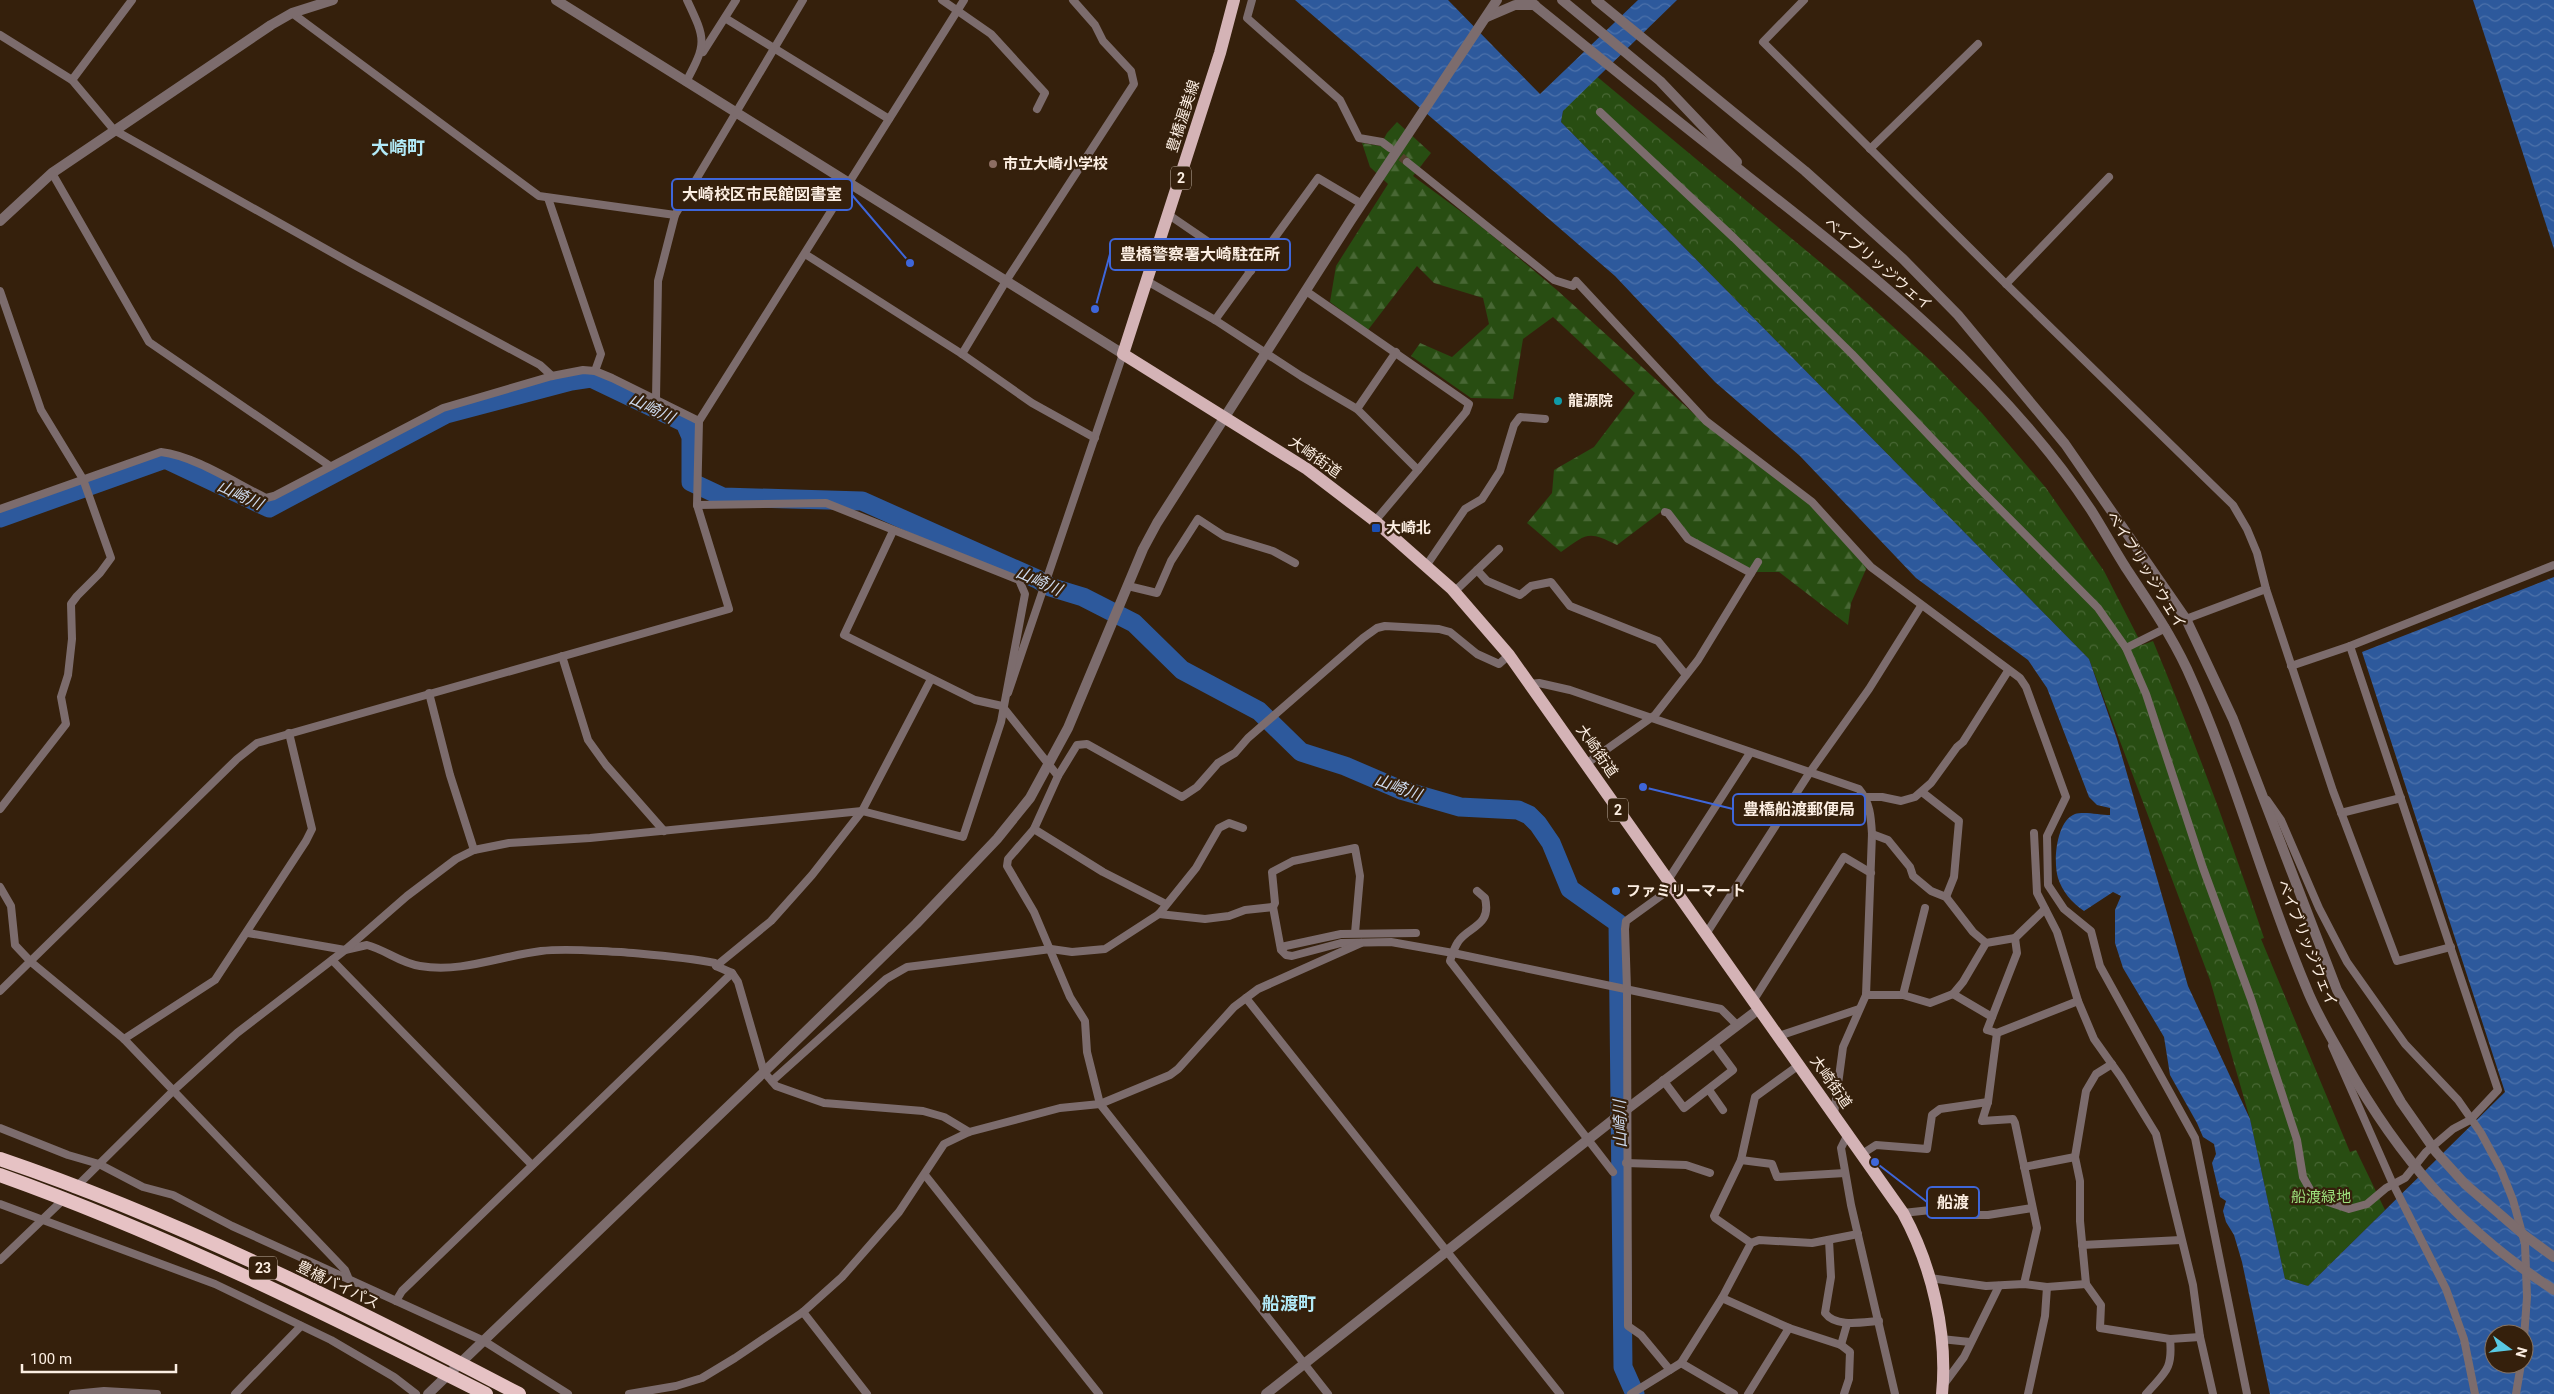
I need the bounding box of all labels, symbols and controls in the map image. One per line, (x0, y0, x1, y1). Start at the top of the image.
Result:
street label: 豊橋渥美線 (1163, 78, 1203, 154)
district label: 大崎町 (371, 137, 425, 158)
place label: 市立大崎小学校 (1003, 155, 1108, 173)
marker: 市立大崎小学校 (987, 158, 999, 170)
road number: 2 (1171, 167, 1191, 190)
callout: 大崎校区市民館図書室 (672, 179, 852, 210)
text: 大崎校区市民館図書室 (682, 185, 842, 204)
street label: ベイブリッジウェイ (1821, 214, 1935, 314)
callout: 豊橋警察署大崎駐在所 (1110, 239, 1290, 270)
text: 豊橋警察署大崎駐在所 (1120, 245, 1280, 264)
water label: 山崎川 (626, 389, 680, 428)
place label: 龍源院 (1568, 392, 1613, 410)
marker: 龍源院 (1552, 395, 1564, 407)
street label: 大崎街道 (1285, 432, 1345, 482)
water label: 山崎川 (214, 476, 268, 515)
street label: ベイブリッジウェイ (2103, 508, 2189, 632)
place label: 大崎北 (1386, 519, 1431, 537)
marker: 大崎北 (1370, 522, 1382, 534)
water label: 山崎川 (1013, 563, 1067, 600)
street label: 大崎街道 (1572, 721, 1622, 781)
water label: 山崎川 (1372, 770, 1426, 805)
callout: 豊橋船渡郵便局 (1733, 794, 1865, 825)
road number: 2 (1608, 798, 1628, 822)
text: 豊橋船渡郵便局 (1743, 800, 1855, 819)
street label: ベイブリッジウェイ (2273, 877, 2341, 1009)
place label: ファミリーマート (1626, 882, 1746, 900)
marker: ファミリーマート (1610, 885, 1622, 897)
street label: 大崎街道 (1806, 1052, 1856, 1112)
water label: 山崎川 (1610, 1098, 1630, 1148)
callout: 船渡 (1927, 1187, 1979, 1218)
park label: 船渡緑地 (2291, 1188, 2351, 1206)
text: 船渡 (1937, 1193, 1969, 1212)
road number: 23 (249, 1256, 277, 1280)
street label: 豊橋バイパス (294, 1257, 382, 1313)
district label: 船渡町 (1262, 1293, 1316, 1314)
north arrow (2484, 1324, 2534, 1374)
scale bar (22, 1342, 176, 1374)
text: N (2513, 1346, 2531, 1359)
text: 100 m (30, 1350, 72, 1368)

